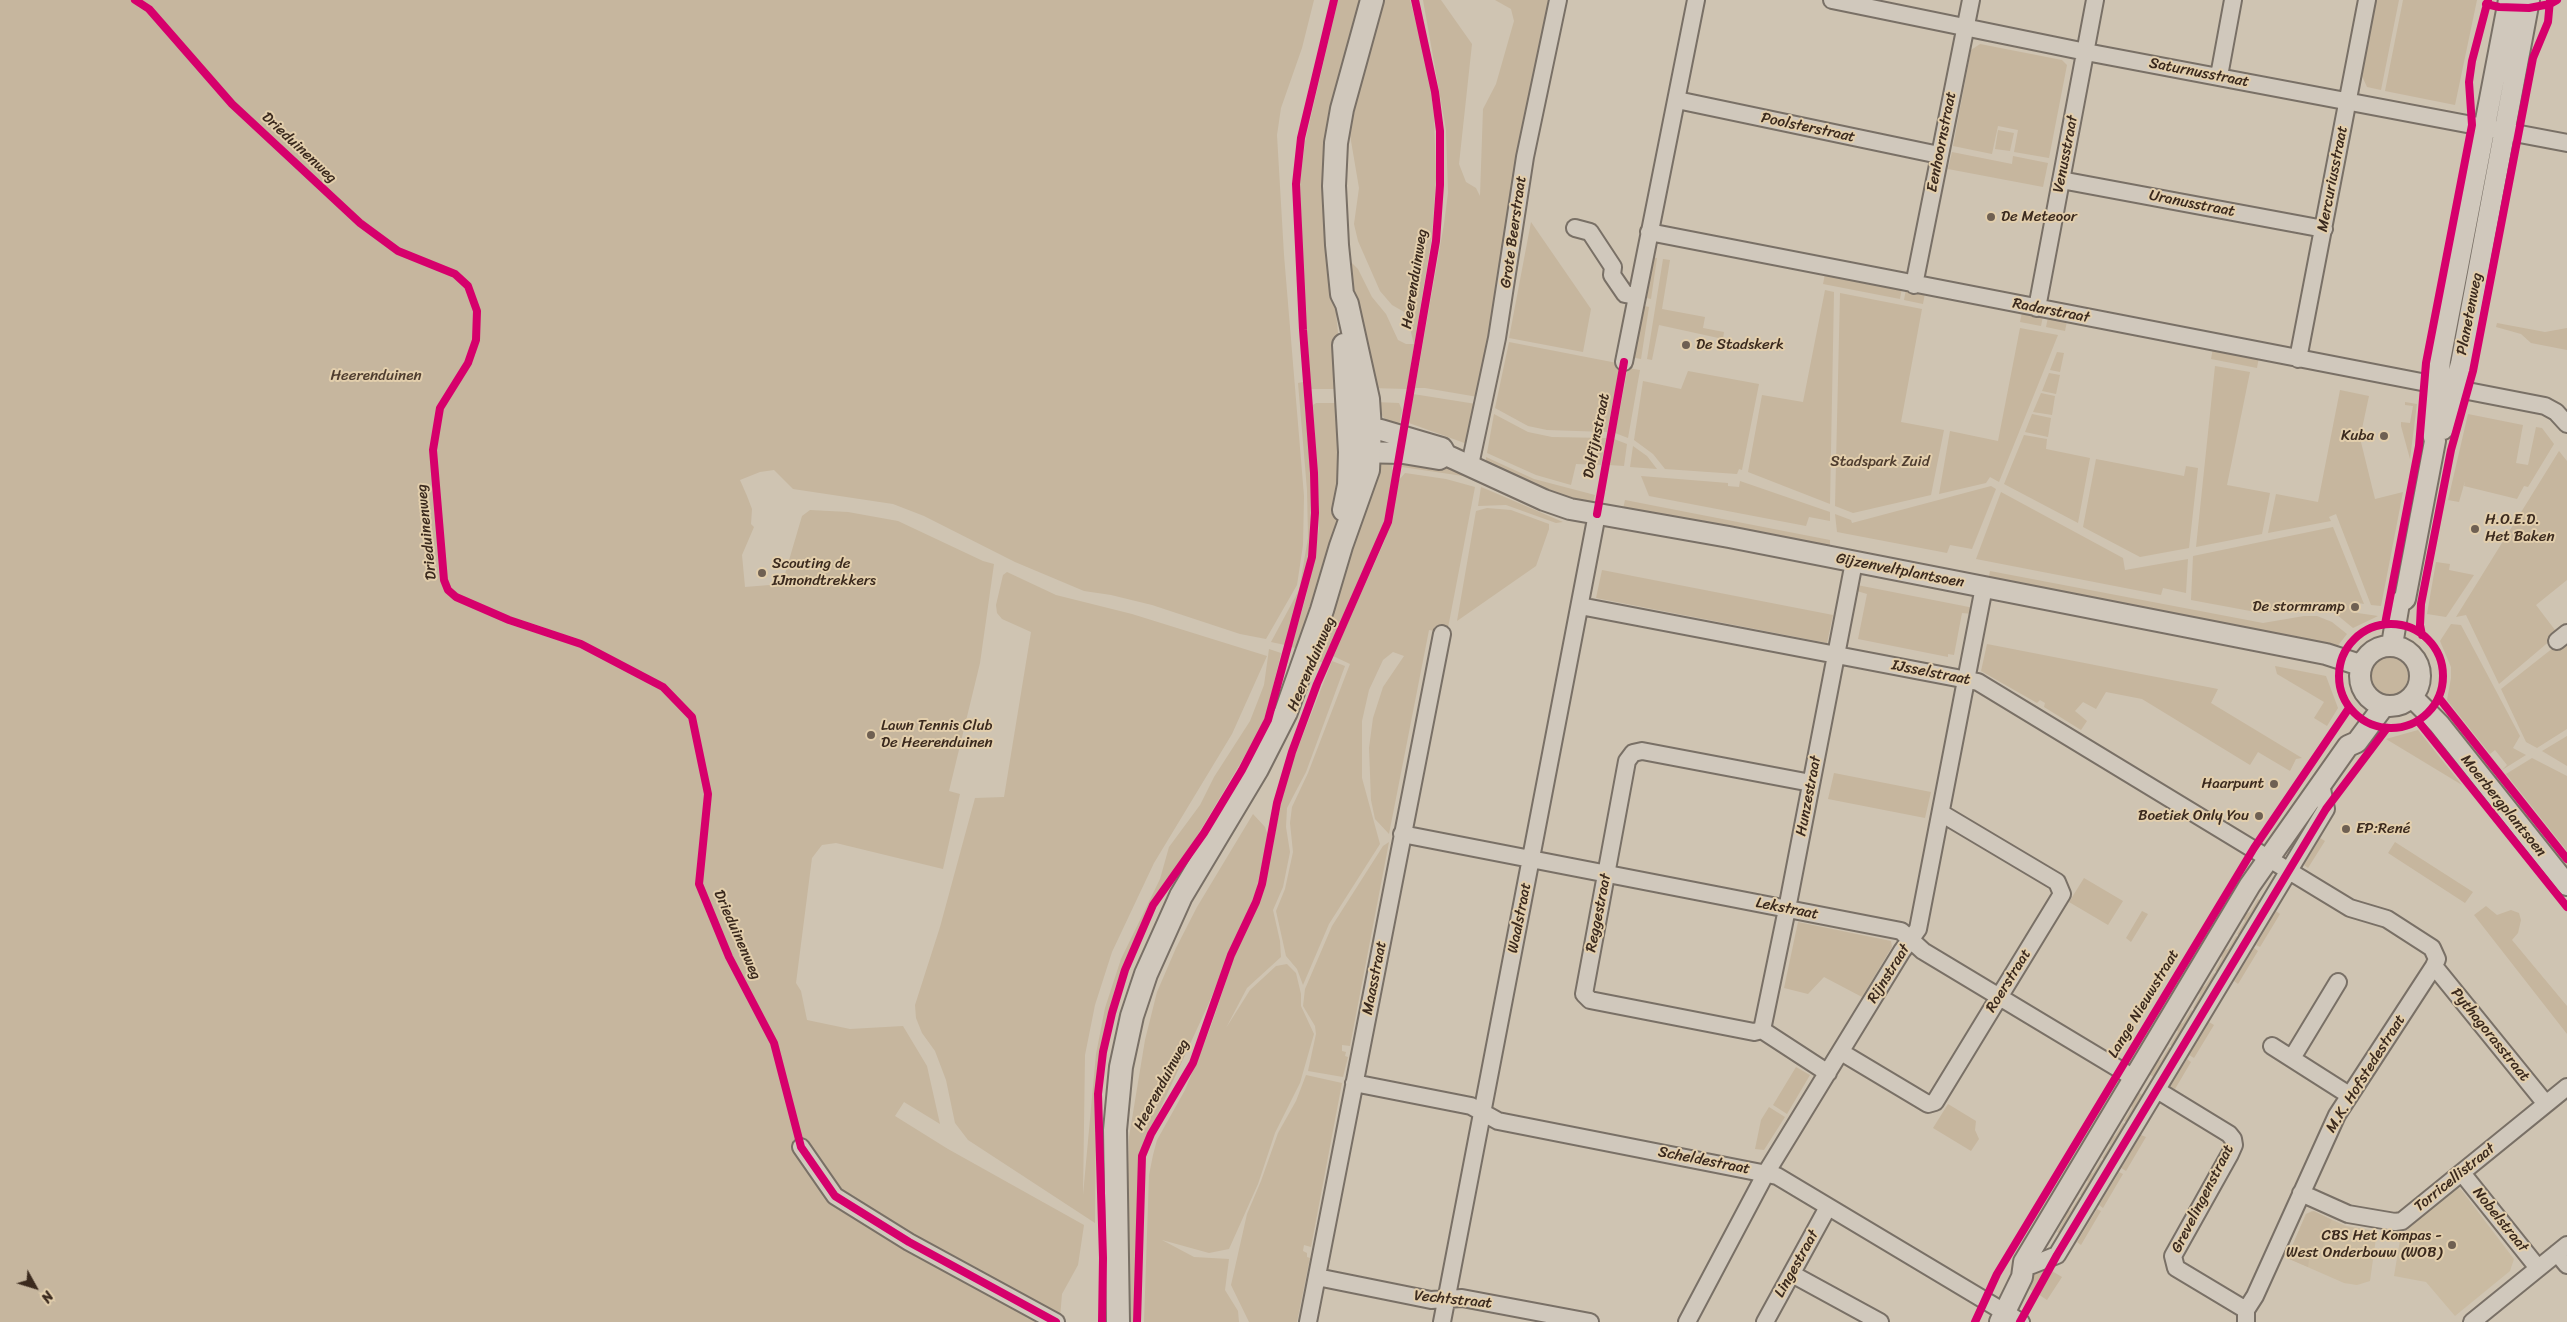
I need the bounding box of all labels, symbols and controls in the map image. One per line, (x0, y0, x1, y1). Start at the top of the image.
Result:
street label: Saturnusstraat (2147, 54, 2251, 92)
street label: Eenhoornstraat (1923, 90, 1961, 194)
street label: Drieduinenweg (258, 109, 340, 187)
street label: Poolsterstraat (1759, 109, 1857, 147)
street label: Venusstraat (2050, 114, 2082, 194)
street label: Mercuriusstraat (2314, 124, 2352, 234)
street label: Grote Beerstraat (1497, 175, 1531, 289)
street label: Uranusstraat (2148, 187, 2236, 221)
place label: De Meteoor (2001, 208, 2077, 226)
marker: De Meteoor (1985, 211, 1997, 223)
street label: Heerenduinweg (1398, 228, 1432, 330)
street label: Planetenweg (2453, 271, 2487, 357)
street label: Radarstraat (2011, 295, 2091, 327)
place label: De Stadskerk (1696, 336, 1784, 354)
marker: De Stadskerk (1680, 339, 1692, 351)
park label: Heerenduinen (331, 367, 421, 385)
street label: Dolfijnstraat (1580, 392, 1614, 480)
place label: Kuba (2341, 427, 2374, 445)
marker: Kuba (2378, 430, 2390, 442)
park label: Stadspark Zuid (1830, 453, 1930, 471)
street label: Drieduinenweg (413, 483, 441, 581)
place label: H.O.E.D. Het Baken (2485, 511, 2555, 546)
marker: H.O.E.D. Het Baken (2469, 523, 2481, 535)
street label: Gijzenveltplantsoen (1834, 550, 1966, 592)
place label: Scouting de IJmondtrekkers (772, 555, 876, 590)
marker: Scouting de IJmondtrekkers (756, 567, 768, 579)
place label: De stormramp (2253, 598, 2345, 616)
marker: De stormramp (2349, 601, 2361, 613)
street label: Heerenduinweg (1284, 614, 1340, 714)
street label: IJsselstraat (1890, 657, 1972, 689)
place label: Lawn Tennis Club De Heerenduinen (881, 717, 993, 752)
marker: Lawn Tennis Club De Heerenduinen (865, 729, 877, 741)
street label: Moerbergplantsoen (2456, 751, 2550, 861)
street label: Hunzestraat (1792, 754, 1826, 838)
place label: Haarpunt (2202, 775, 2264, 793)
marker: Haarpunt (2268, 778, 2280, 790)
place label: Boetiek Only You (2138, 807, 2249, 825)
marker: Boetiek Only You (2253, 810, 2265, 822)
place label: EP:René (2356, 820, 2411, 838)
marker: EP:René (2340, 823, 2352, 835)
street label: Reggestraat (1583, 872, 1615, 954)
street label: Waalstraat (1504, 881, 1536, 955)
street label: Drieduinenweg (709, 887, 765, 983)
street label: Lekstraat (1754, 894, 1820, 924)
street label: Maasstraat (1359, 940, 1391, 1016)
street label: Rijnstraat (1864, 941, 1914, 1007)
street label: Roerstraat (1982, 946, 2036, 1016)
street label: Lange Nieuwstraat (2105, 947, 2183, 1061)
street label: Pythagorasstraat (2447, 985, 2533, 1085)
street label: M.K. Hofstedestraat (2322, 1012, 2410, 1136)
street label: Heerenduinweg (1130, 1036, 1194, 1134)
street label: Torricellistraat (2411, 1140, 2499, 1216)
street label: Grevelingenstraat (2168, 1142, 2238, 1256)
street label: Scheldestraat (1657, 1143, 1751, 1179)
street label: Nobelstraat (2468, 1184, 2532, 1256)
street label: Lingestraat (1771, 1227, 1823, 1301)
place label: CBS Het Kompas - West Onderbouw (WOB) (2286, 1227, 2442, 1262)
marker: CBS Het Kompas - West Onderbouw (WOB) (2446, 1239, 2458, 1251)
north arrow (10, 1262, 60, 1312)
text: N (34, 1285, 60, 1308)
street label: Vechtstraat (1413, 1287, 1493, 1313)

